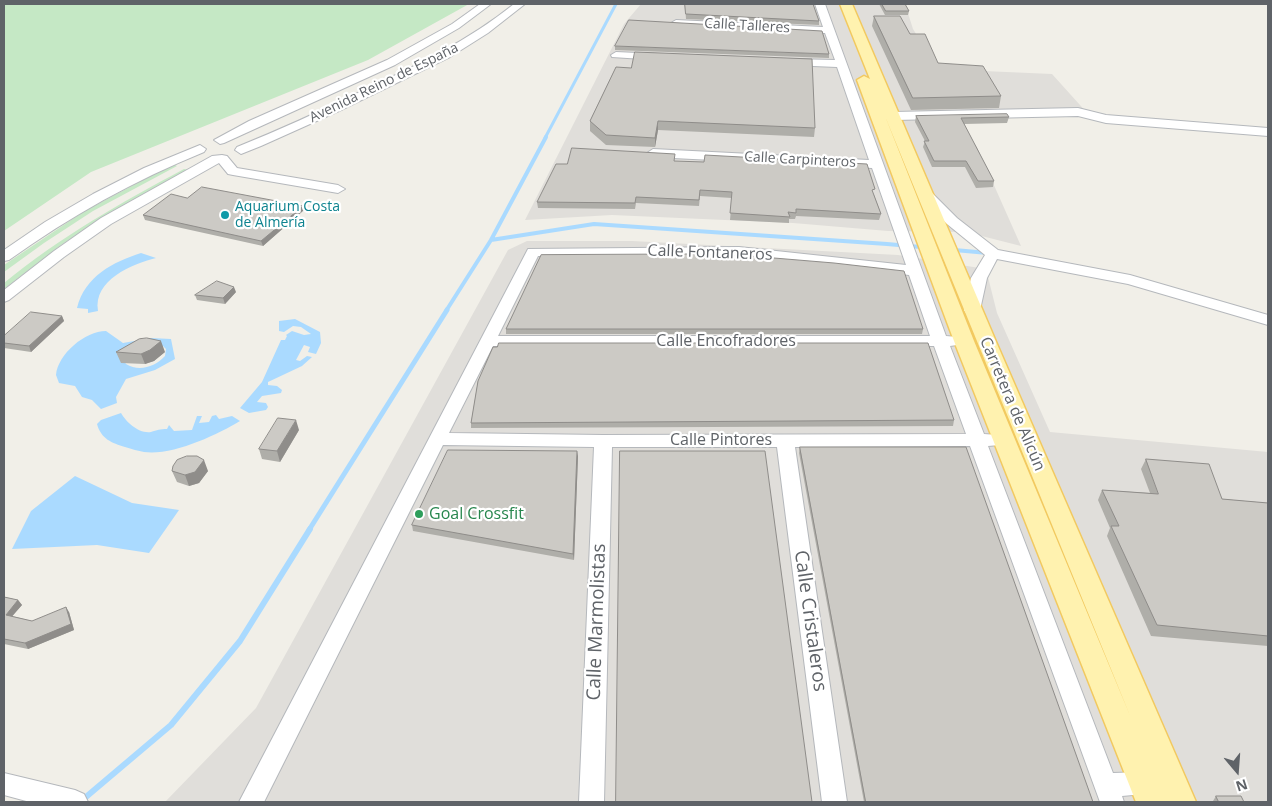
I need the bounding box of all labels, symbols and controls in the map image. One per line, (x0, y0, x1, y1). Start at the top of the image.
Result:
street label: Calle Talleres (704, 15, 790, 37)
street label: Avenida Reino de España (307, 40, 461, 126)
street label: Calle Carpinteros (744, 149, 856, 171)
place label: Aquarium Costa de Almería (235, 199, 340, 232)
marker: Aquarium Costa de Almería (219, 209, 231, 221)
street label: Calle Fontaneros (647, 241, 773, 265)
street label: Calle Encofradores (656, 331, 796, 351)
street label: Carretera de Alicún (975, 334, 1049, 474)
street label: Calle Pintores (670, 430, 772, 450)
place label: Goal Crossfit (429, 504, 524, 524)
marker: Goal Crossfit (413, 508, 425, 520)
street label: Calle Marmolistas (583, 543, 611, 701)
street label: Calle Cristaleros (789, 549, 831, 693)
north arrow (1212, 746, 1262, 796)
text: N (1233, 775, 1250, 797)

